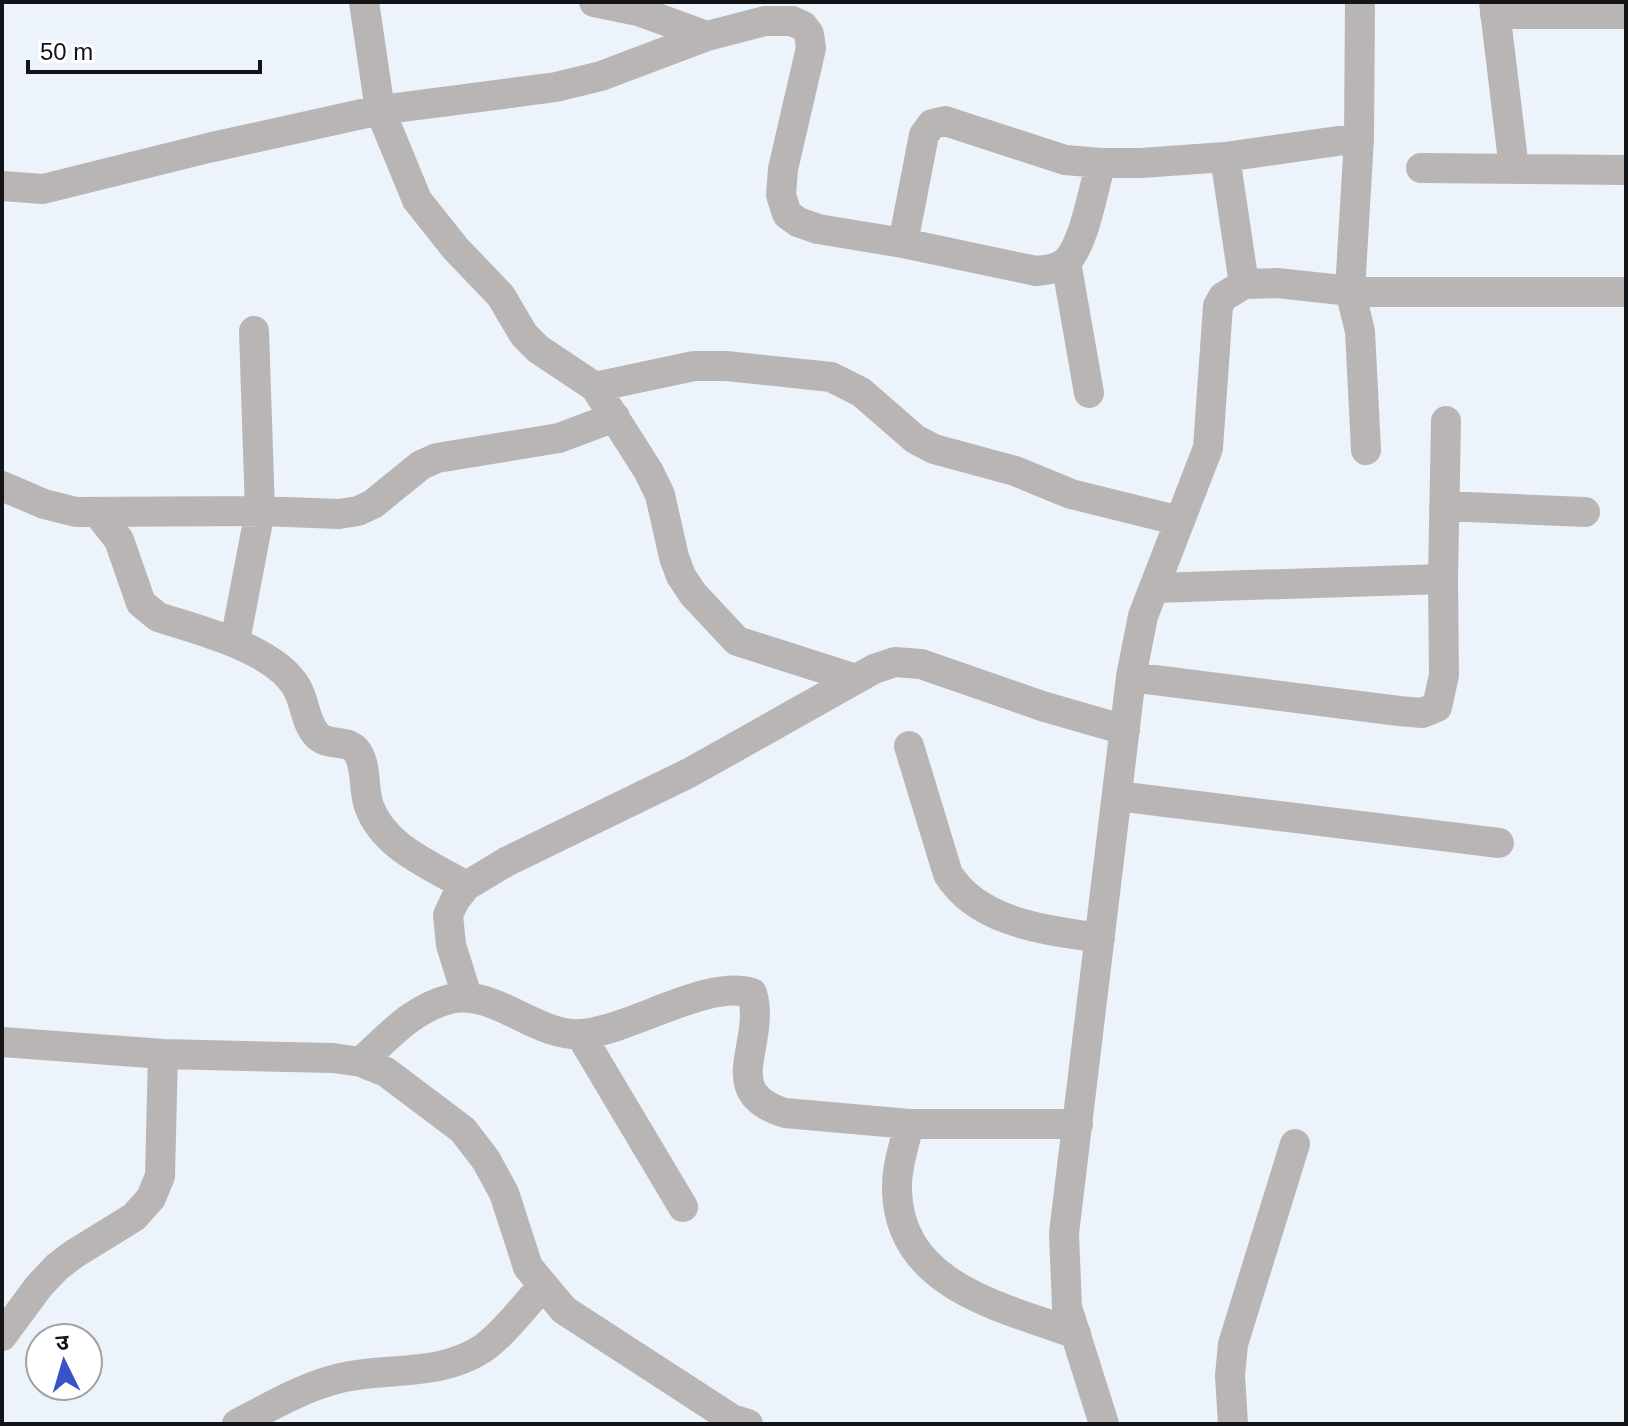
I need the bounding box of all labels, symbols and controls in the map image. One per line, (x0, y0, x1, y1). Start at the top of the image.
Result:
scale bar (28, 24, 260, 74)
text: 50 m (40, 38, 93, 65)
north arrow (24, 1322, 104, 1402)
text: उ (55, 1329, 71, 1356)

